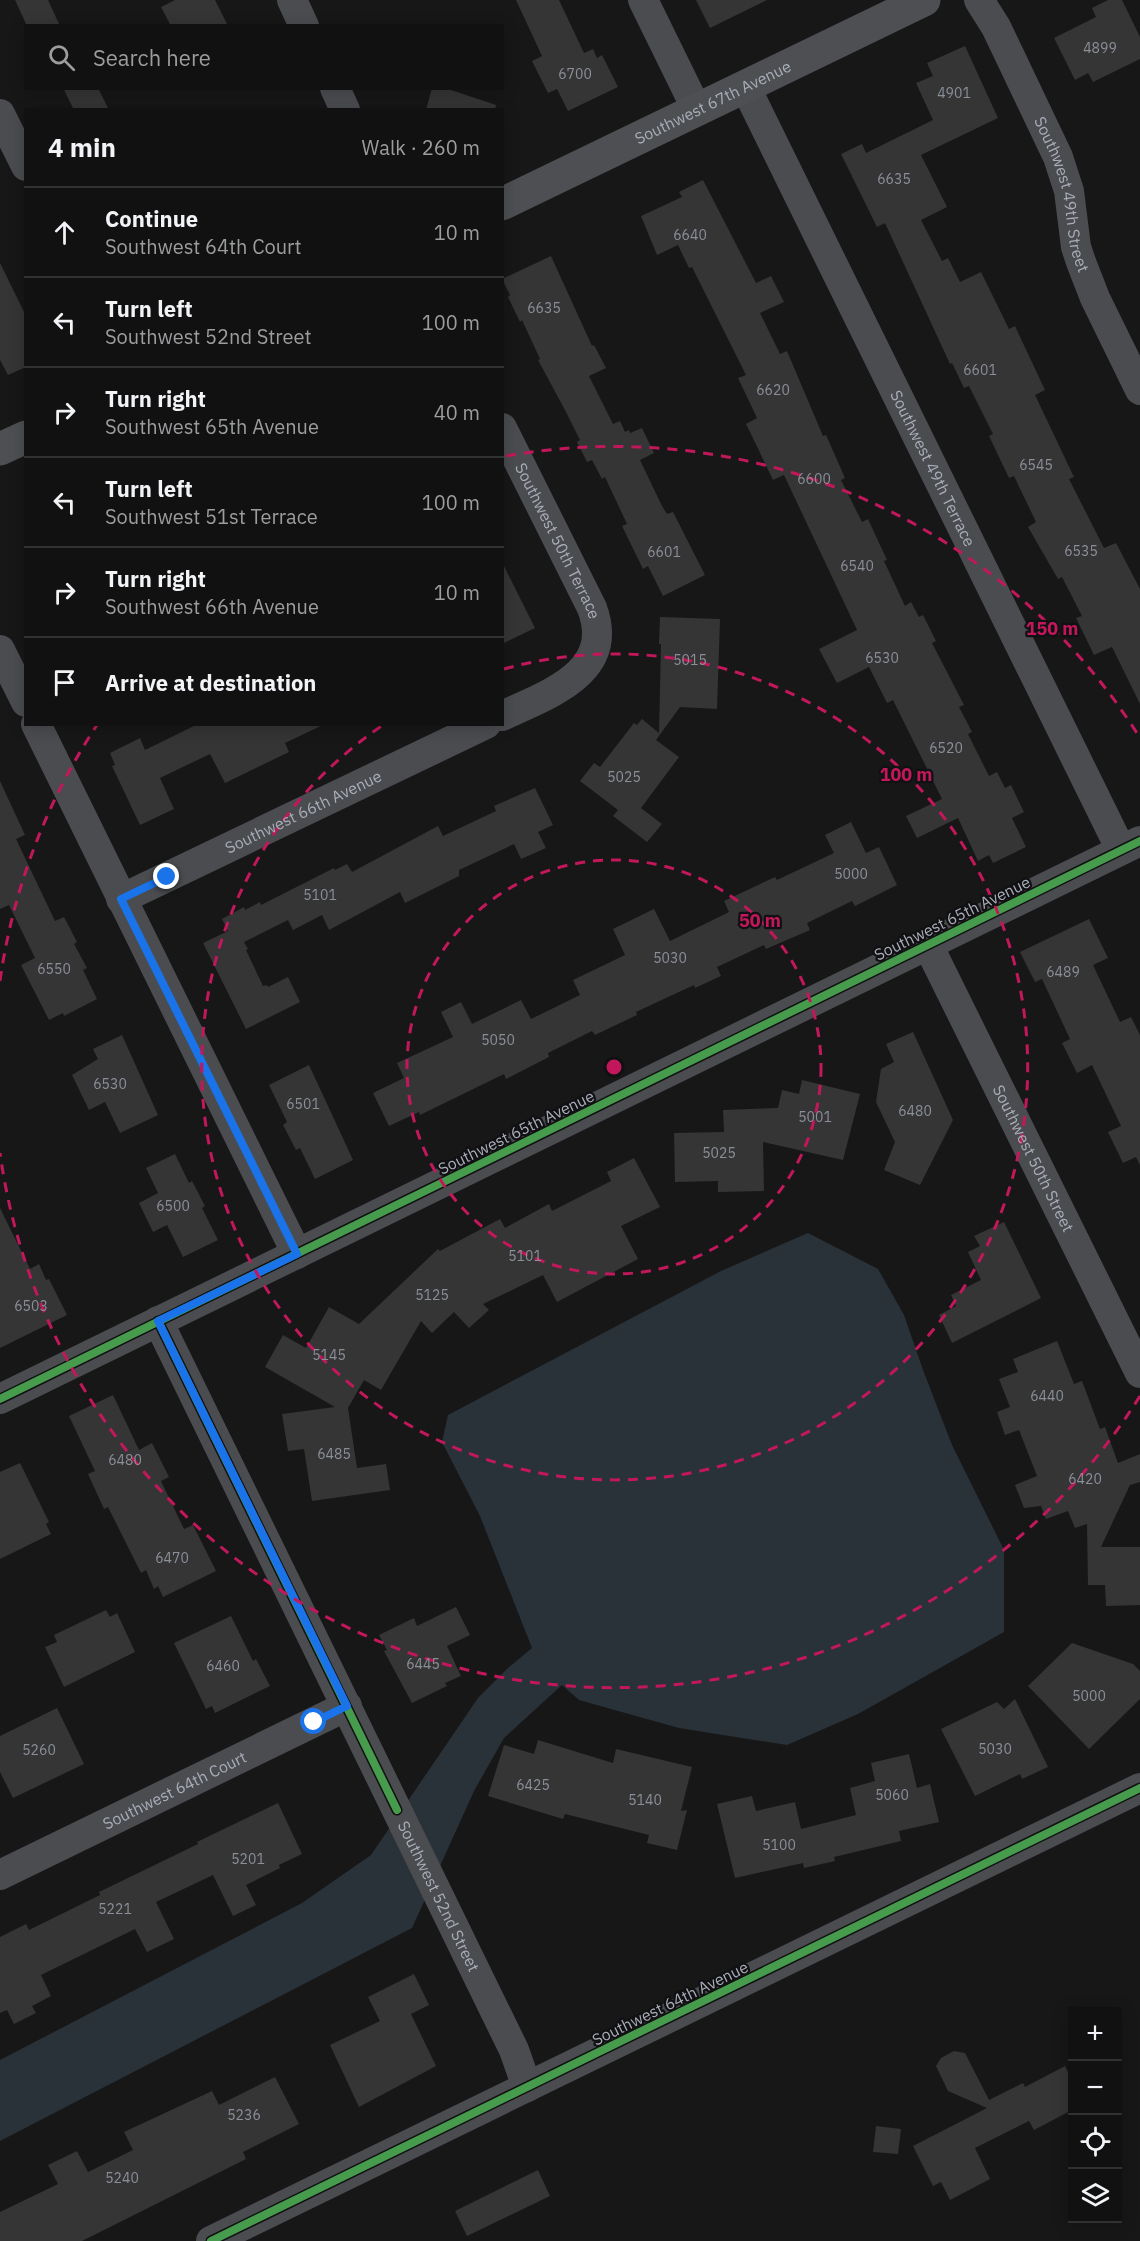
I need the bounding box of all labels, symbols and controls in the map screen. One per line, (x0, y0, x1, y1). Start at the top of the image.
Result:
search box (24, 24, 504, 90)
house number: 4899 (1083, 39, 1117, 57)
icon: search (45, 41, 78, 74)
text: Search here (93, 43, 211, 72)
street label: Southwest 67th Avenue (631, 56, 794, 148)
house number: 6700 (558, 65, 592, 83)
house number: 4901 (937, 84, 971, 102)
street label: Southwest 49th Street (1030, 113, 1094, 275)
text: 4 min (48, 130, 116, 164)
text: Walk · 260 m (362, 134, 480, 161)
house number: 6635 (877, 170, 911, 188)
text: Continue (105, 204, 198, 233)
icon: ahead (48, 216, 81, 249)
text: 10 m (434, 219, 480, 246)
house number: 6640 (673, 226, 707, 244)
text: Southwest 64th Court (105, 233, 302, 260)
text: Turn left (105, 294, 193, 323)
house number: 6635 (527, 299, 561, 317)
icon: left (48, 306, 81, 339)
text: 100 m (422, 309, 480, 336)
text: Southwest 52nd Street (105, 323, 312, 350)
house number: 6601 (963, 361, 997, 379)
house number: 6620 (756, 381, 790, 399)
text: Turn right (105, 384, 206, 413)
street label: Southwest 49th Terrace (886, 387, 980, 550)
icon: right (48, 396, 81, 429)
text: 40 m (434, 399, 480, 426)
text: Southwest 65th Avenue (105, 413, 319, 440)
house number: 6545 (1019, 456, 1053, 474)
street label: Southwest 50th Terrace (511, 459, 605, 621)
house number: 6600 (797, 470, 831, 488)
text: Turn left (105, 474, 193, 503)
icon: left (48, 486, 81, 519)
text: 100 m (422, 489, 480, 516)
text: Southwest 51st Terrace (105, 503, 318, 530)
house number: 6535 (1064, 542, 1098, 560)
house number: 6601 (647, 543, 681, 561)
house number: 6540 (840, 557, 874, 575)
text: Turn right (105, 564, 206, 593)
icon: right (48, 576, 81, 609)
text: 10 m (434, 579, 480, 606)
text: Southwest 66th Avenue (105, 593, 319, 620)
text: 150 m (1026, 617, 1078, 640)
house number: 6530 (865, 649, 899, 667)
house number: 5015 (673, 651, 707, 669)
icon: arrive (48, 666, 81, 699)
text: Arrive at destination (105, 668, 316, 697)
house number: 6520 (929, 739, 963, 757)
text: 100 m (880, 763, 932, 786)
street label: Southwest 66th Avenue (222, 766, 385, 858)
house number: 5025 (607, 768, 641, 786)
route end (153, 863, 179, 889)
house number: 5000 (834, 865, 868, 883)
street label: Southwest 65th Avenue (871, 871, 1033, 964)
house number: 5101 (303, 886, 337, 904)
text: 50 m (739, 909, 781, 932)
house number: 5030 (653, 949, 687, 967)
house number: 6550 (37, 960, 71, 978)
house number: 6489 (1046, 963, 1080, 981)
house number: 5050 (481, 1031, 515, 1049)
centre of rings (604, 1057, 624, 1077)
house number: 6530 (93, 1075, 127, 1093)
street label: Southwest 50th Street (989, 1081, 1079, 1235)
street label: Southwest 65th Avenue (435, 1085, 597, 1178)
house number: 6501 (286, 1095, 320, 1113)
house number: 6480 (898, 1102, 932, 1120)
house number: 5001 (798, 1108, 832, 1126)
house number: 5025 (702, 1144, 736, 1162)
house number: 6500 (156, 1197, 190, 1215)
house number: 5101 (508, 1247, 542, 1265)
house number: 5125 (415, 1286, 449, 1304)
house number: 6503 (14, 1297, 48, 1315)
house number: 5145 (312, 1346, 346, 1364)
house number: 6440 (1030, 1387, 1064, 1405)
house number: 6485 (317, 1445, 351, 1463)
house number: 6480 (108, 1451, 142, 1469)
house number: 6420 (1068, 1470, 1102, 1488)
house number: 6470 (155, 1549, 189, 1567)
house number: 6445 (406, 1655, 440, 1673)
house number: 6460 (206, 1657, 240, 1675)
house number: 5000 (1072, 1687, 1106, 1705)
route start (300, 1708, 326, 1734)
house number: 5030 (978, 1740, 1012, 1758)
house number: 5260 (22, 1741, 56, 1759)
street label: Southwest 64th Court (99, 1747, 250, 1834)
house number: 6425 (516, 1776, 550, 1794)
house number: 5060 (875, 1786, 909, 1804)
house number: 5140 (628, 1791, 662, 1809)
street label: Southwest 52nd Street (394, 1817, 484, 1975)
house number: 5100 (762, 1836, 796, 1854)
house number: 5201 (231, 1850, 265, 1868)
house number: 5221 (98, 1900, 132, 1918)
street label: Southwest 64th Avenue (589, 1956, 751, 2049)
map controls (1068, 2007, 1122, 2223)
button: + (1068, 2007, 1122, 2061)
button: − (1068, 2061, 1122, 2115)
house number: 5236 (227, 2106, 261, 2124)
button: locate (1068, 2115, 1122, 2169)
house number: 5240 (105, 2169, 139, 2187)
button: layers (1068, 2169, 1122, 2223)

